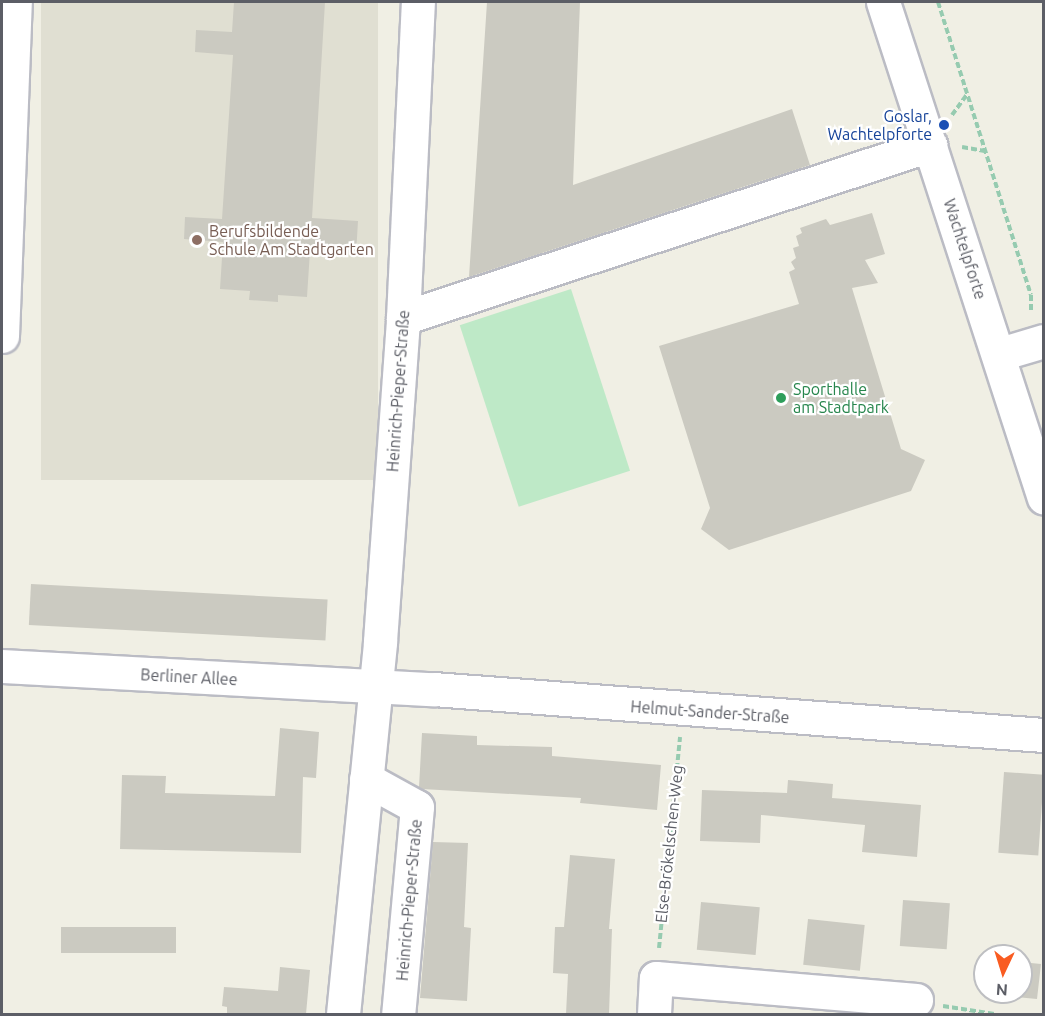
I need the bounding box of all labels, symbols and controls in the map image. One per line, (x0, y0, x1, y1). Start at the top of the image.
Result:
place label: Goslar, Wachtelpforte (827, 106, 932, 144)
marker: Goslar, Wachtelpforte (937, 118, 951, 132)
street label: Wachtelpforte (940, 196, 990, 302)
place label: Berufsbildende Schule Am Stadtgarten (209, 221, 374, 259)
marker: Berufsbildende Schule Am Stadtgarten (190, 233, 204, 247)
street label: Heinrich-Pieper-Straße (383, 309, 413, 473)
place label: Sporthalle am Stadtpark (793, 379, 889, 417)
marker: Sporthalle am Stadtpark (774, 391, 788, 405)
street label: Berliner Allee (140, 665, 238, 689)
street label: Helmut-Sander-Straße (630, 697, 790, 727)
street label: Else-Brökelschen-Weg (651, 764, 687, 924)
street label: Heinrich-Pieper-Straße (392, 818, 426, 982)
north arrow (973, 944, 1033, 1004)
text: N (995, 981, 1008, 999)

